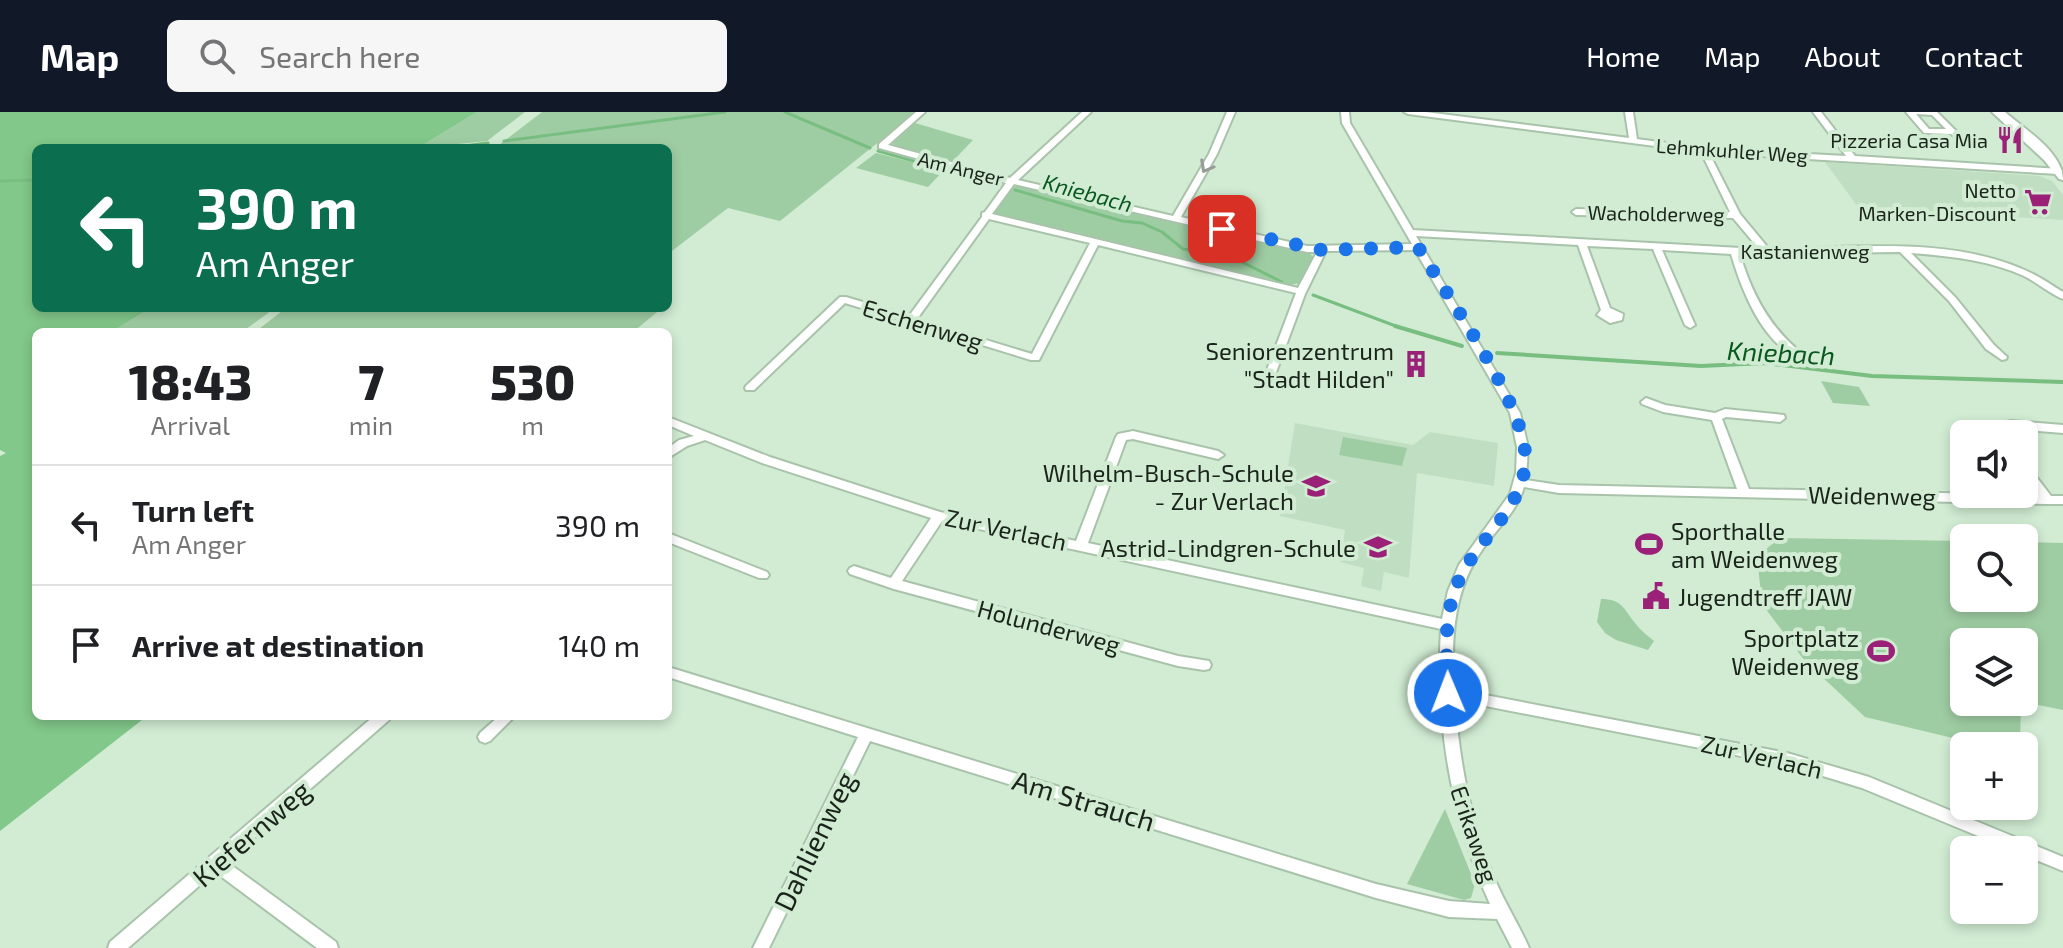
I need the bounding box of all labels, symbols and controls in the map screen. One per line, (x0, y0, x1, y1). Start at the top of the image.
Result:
search box (167, 20, 727, 92)
text: Map (40, 33, 119, 79)
icon: search (195, 34, 239, 78)
text: Search here (259, 38, 420, 74)
text: Home (1586, 39, 1660, 73)
text: Map (1704, 39, 1761, 73)
text: About (1805, 39, 1880, 73)
text: Contact (1924, 39, 2023, 73)
restaurant icon: Pizzeria Casa Mia (1995, 125, 2025, 155)
place label: Pizzeria Casa Mia (1830, 128, 1988, 152)
street label: Lehmkuhler Weg (1655, 133, 1809, 167)
street label: Am Anger (915, 146, 1007, 190)
one-way arrow (1201, 158, 1216, 173)
water label: Kniebach (1040, 168, 1136, 216)
text: 390 m (196, 173, 358, 240)
icon: left (64, 176, 168, 280)
place label: Netto Marken-Discount (1858, 178, 2016, 225)
supermarket icon: Netto Marken-Discount (2023, 187, 2053, 217)
pin (1188, 195, 1256, 263)
street label: Wacholderweg (1587, 200, 1725, 226)
icon: arrive (1200, 207, 1244, 251)
street label: Kastanienweg (1741, 239, 1869, 263)
text: Am Anger (196, 241, 354, 284)
street label: Eschenweg (859, 292, 987, 356)
water label: Kniebach (1726, 334, 1836, 370)
place label: Seniorenzentrum "Stadt Hilden" (1205, 336, 1394, 393)
building icon: Seniorenzentrum "Stadt Hilden" (1401, 349, 1431, 379)
text: 18:43 (129, 352, 252, 410)
text: 7 (358, 352, 384, 410)
text: 530 (490, 352, 575, 410)
text: Arrival (151, 409, 230, 440)
text: min (349, 409, 393, 440)
text: m (521, 409, 544, 440)
map controls (1950, 420, 2038, 924)
button: sound (1950, 420, 2038, 508)
place label: Wilhelm-Busch-Schule - Zur Verlach (1043, 458, 1294, 515)
school or university icon: Wilhelm-Busch-Schule - Zur Verlach (1301, 471, 1331, 501)
street label: Weidenweg (1808, 479, 1936, 511)
text: Turn left (132, 492, 254, 528)
street label: Zur Verlach (943, 502, 1069, 556)
icon: left (64, 503, 108, 547)
text: 390 m (555, 507, 640, 543)
place label: Sporthalle am Weidenweg (1671, 516, 1838, 573)
button: search (1950, 524, 2038, 612)
text: Am Anger (132, 528, 246, 559)
sports icon: Sporthalle am Weidenweg (1634, 529, 1664, 559)
school or university icon: Astrid-Lindgren-Schule (1363, 532, 1393, 562)
place label: Astrid-Lindgren-Schule (1101, 533, 1356, 562)
public building icon: Jugendtreff JAW (1641, 581, 1671, 611)
place label: Jugendtreff JAW (1678, 582, 1853, 611)
street label: Holunderweg (974, 593, 1124, 659)
icon: arrive (64, 623, 108, 667)
place label: Sportplatz Weidenweg (1731, 623, 1859, 680)
text: Arrive at destination (132, 627, 424, 663)
text: 140 m (559, 627, 640, 663)
button: layers (1950, 628, 2038, 716)
sports icon: Sportplatz Weidenweg (1866, 636, 1896, 666)
position arrow (1406, 651, 1490, 735)
street label: Zur Verlach (1699, 728, 1825, 784)
button: + (1950, 732, 2038, 820)
street label: Am Strauch (1009, 762, 1159, 838)
street label: Dahlienweg (766, 766, 862, 916)
street label: Kiefernweg (185, 772, 317, 893)
street label: Erikaweg (1445, 782, 1505, 886)
button: − (1950, 836, 2038, 924)

